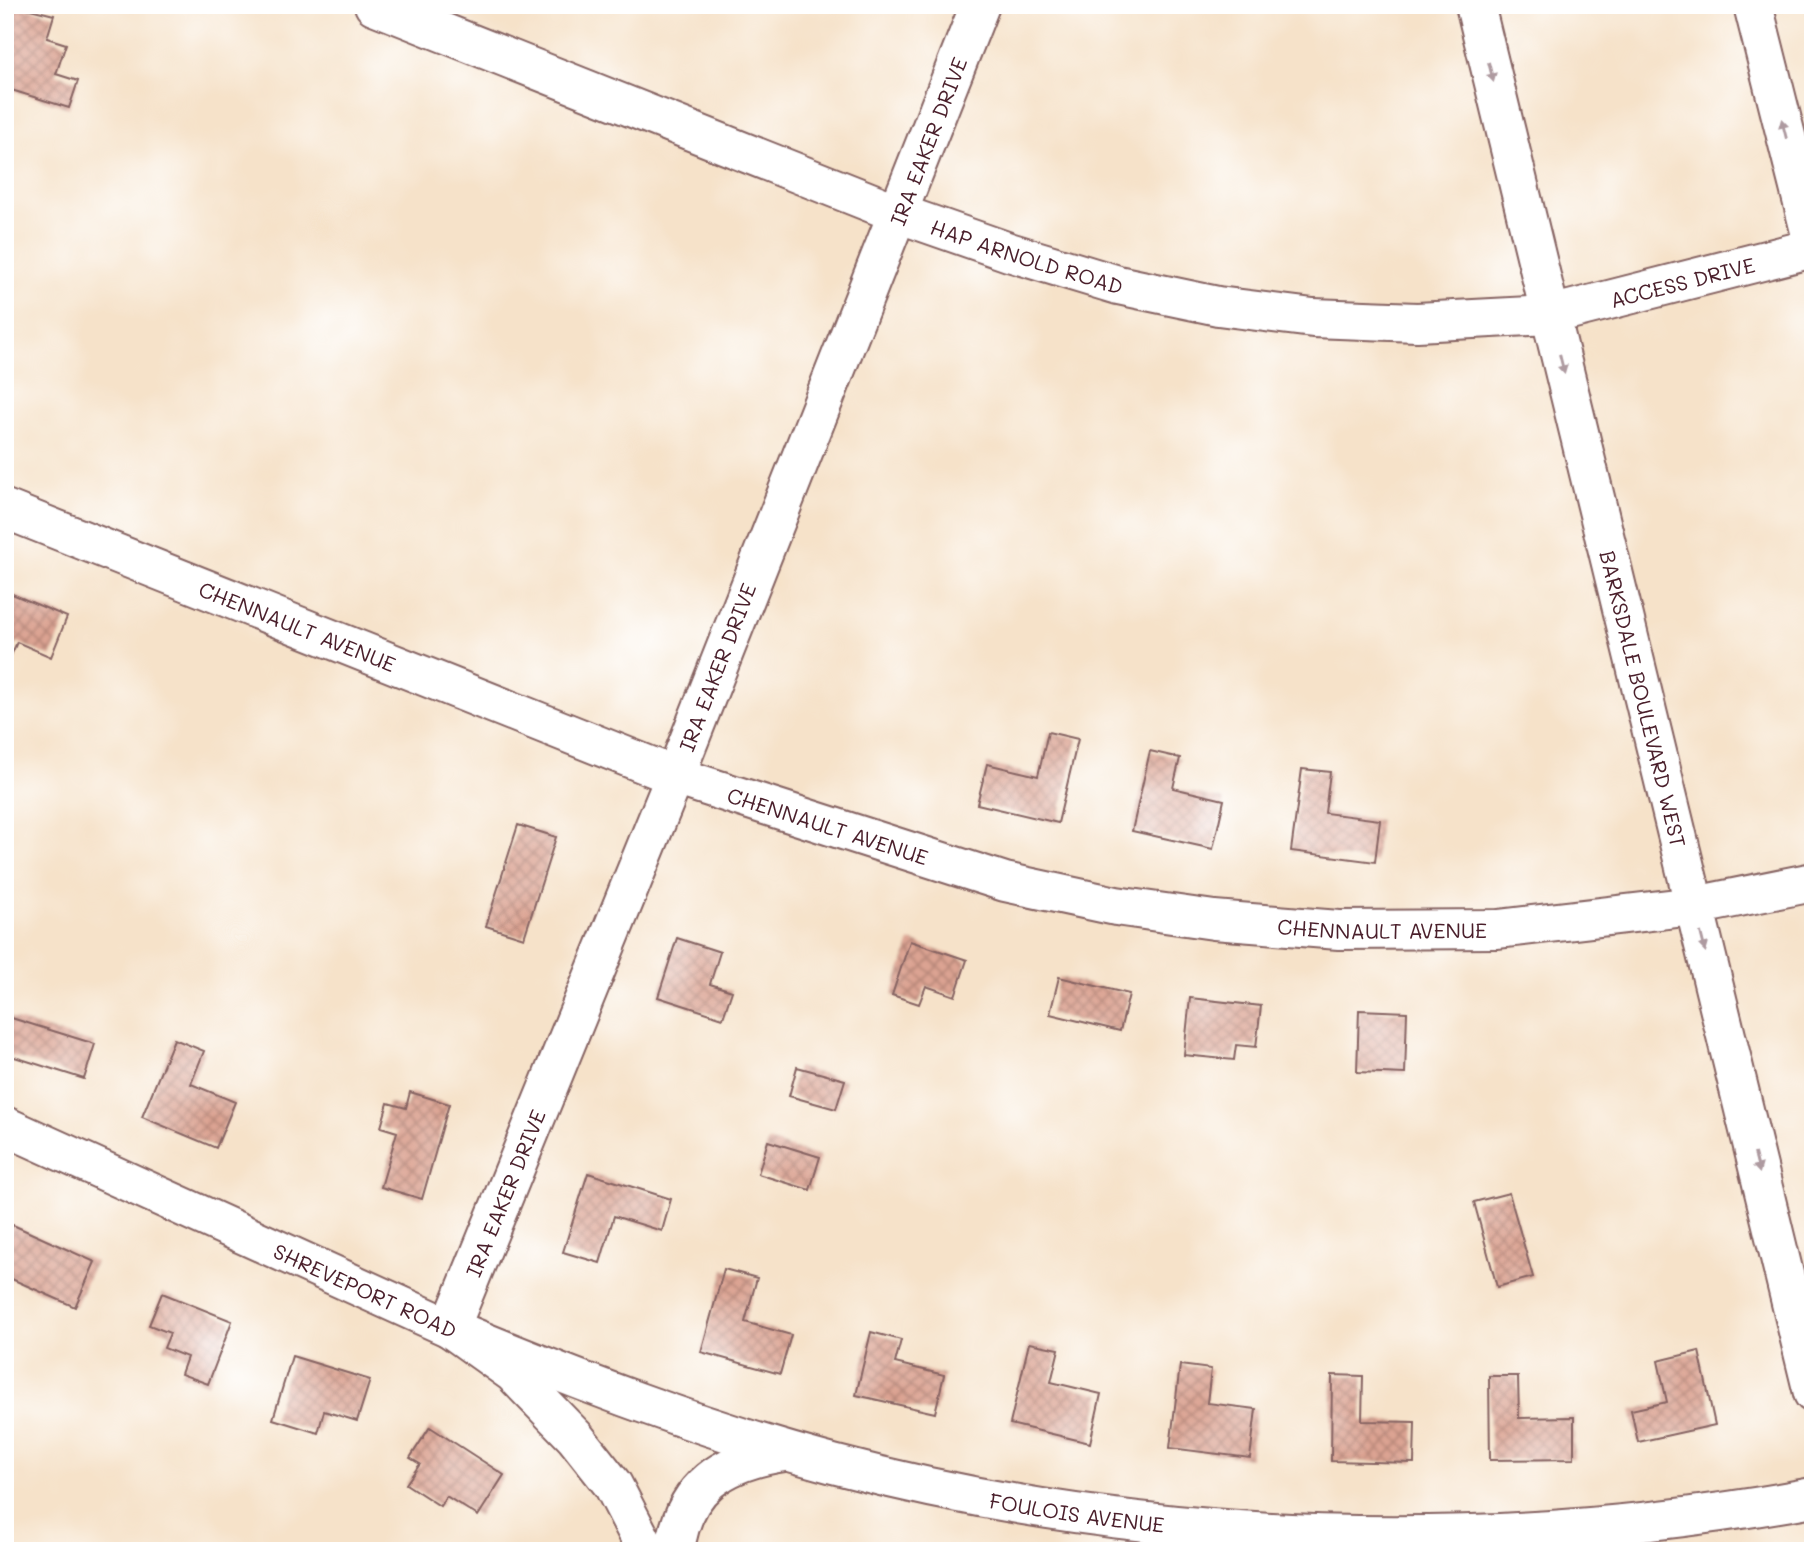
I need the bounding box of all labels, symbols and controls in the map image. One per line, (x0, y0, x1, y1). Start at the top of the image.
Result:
street label: IRA EAKER DRIVE (883, 53, 973, 229)
one-way arrow (1486, 61, 1497, 83)
one-way arrow (1778, 118, 1789, 140)
street label: HAP ARNOLD ROAD (927, 212, 1127, 299)
street label: ACCESS DRIVE (1607, 250, 1757, 313)
one-way arrow (1557, 353, 1568, 375)
street label: BARKSDALE BOULEVARD WEST (1595, 547, 1693, 850)
street label: CHENNAULT AVENUE (195, 574, 400, 677)
street label: IRA EAKER DRIVE (672, 579, 762, 755)
street label: CHENNAULT AVENUE (724, 780, 932, 870)
street label: CHENNAULT AVENUE (1277, 912, 1487, 944)
one-way arrow (1698, 931, 1709, 953)
street label: IRA EAKER DRIVE (459, 1105, 551, 1281)
one-way arrow (1752, 1152, 1763, 1174)
street label: SHREVEPORT ROAD (270, 1236, 461, 1343)
street label: FOULOIS AVENUE (988, 1486, 1166, 1537)

